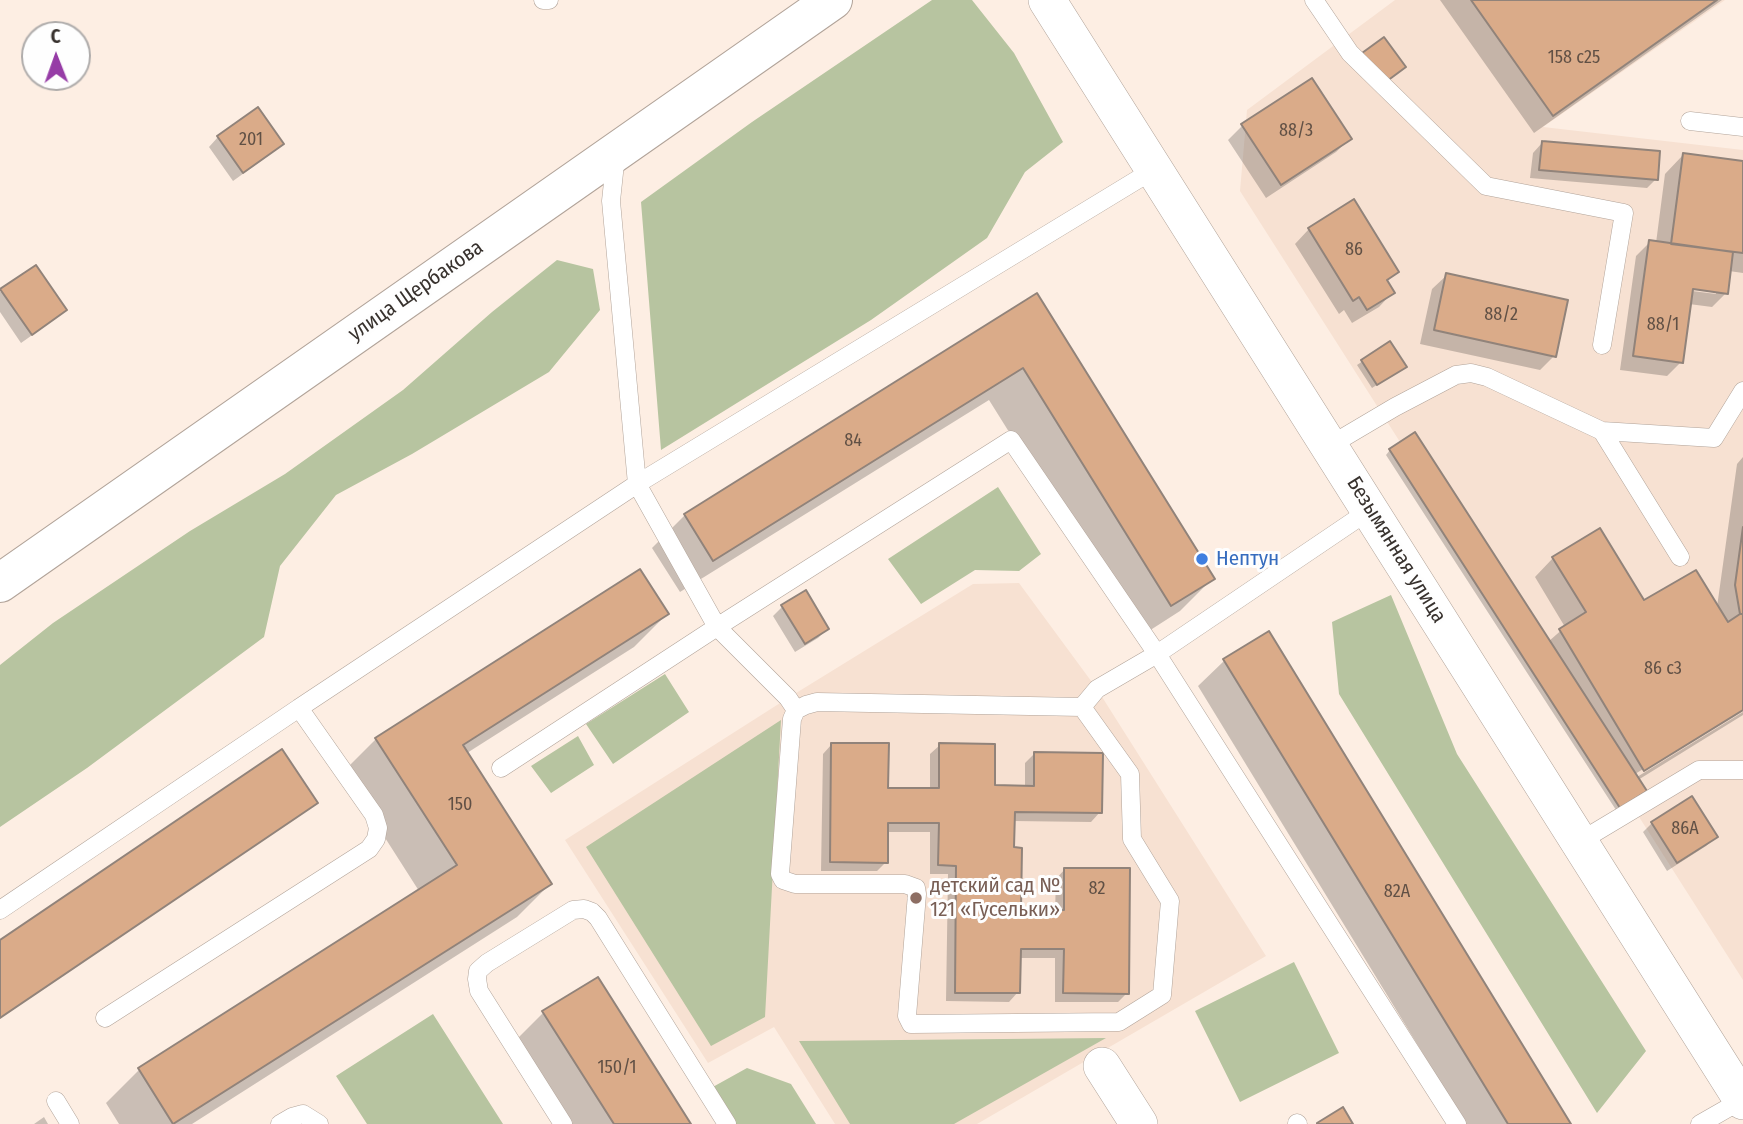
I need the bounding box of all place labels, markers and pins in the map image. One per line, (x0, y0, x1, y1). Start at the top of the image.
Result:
place label: Нептун (1216, 546, 1279, 572)
marker: Нептун (1194, 551, 1210, 567)
place label: детский сад № 121 «Гусельки» (930, 873, 1060, 923)
marker: детский сад № 121 «Гусельки» (908, 890, 924, 906)

